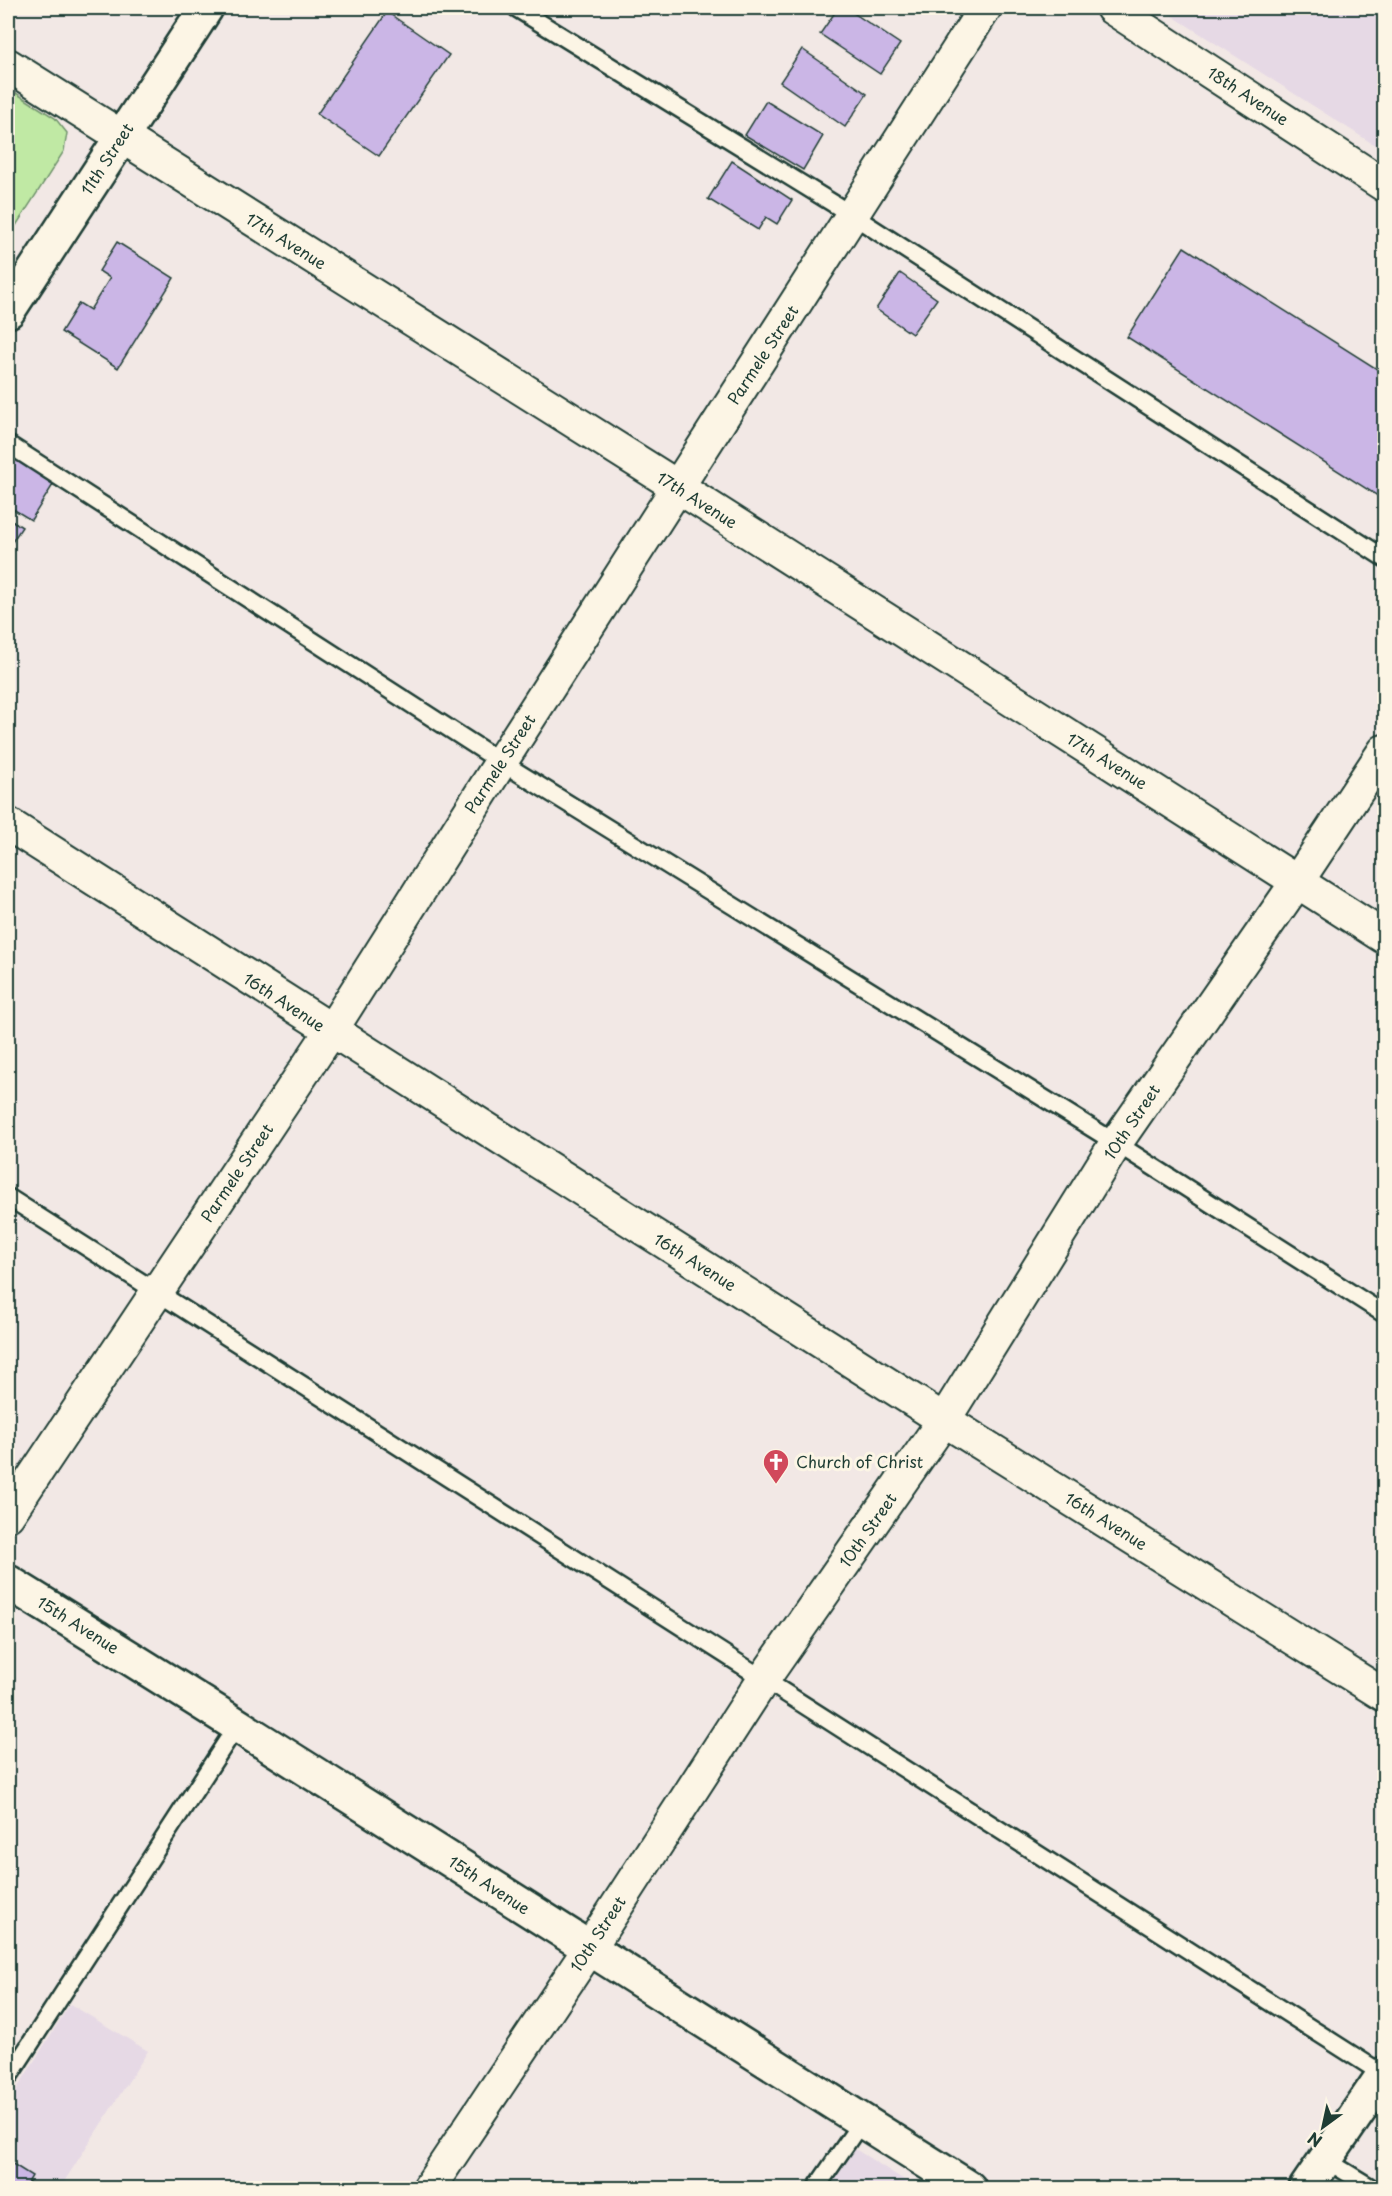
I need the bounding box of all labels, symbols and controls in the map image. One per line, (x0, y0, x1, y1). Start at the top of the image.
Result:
street label: 18th Avenue (1203, 60, 1294, 131)
street label: 11th Street (74, 117, 139, 199)
street label: 17th Avenue (242, 206, 332, 275)
street label: Parmele Street (721, 299, 804, 409)
street label: 17th Avenue (653, 465, 743, 534)
street label: Parmele Street (458, 708, 541, 818)
street label: 17th Avenue (1063, 726, 1153, 795)
street label: 16th Avenue (239, 966, 330, 1037)
street label: 10th Street (1097, 1079, 1165, 1164)
street label: Parmele Street (194, 1118, 278, 1227)
street label: 16th Avenue (650, 1226, 742, 1296)
church icon: Church of Christ (761, 1447, 791, 1485)
place label: Church of Christ (796, 1449, 923, 1473)
street label: 16th Avenue (1061, 1485, 1153, 1555)
street label: 10th Street (833, 1487, 902, 1572)
street label: 15th Avenue (33, 1589, 125, 1659)
street label: 15th Avenue (444, 1849, 535, 1920)
street label: 10th Street (564, 1890, 631, 1976)
north arrow (1293, 2097, 1353, 2157)
text: N (1302, 2127, 1326, 2154)

